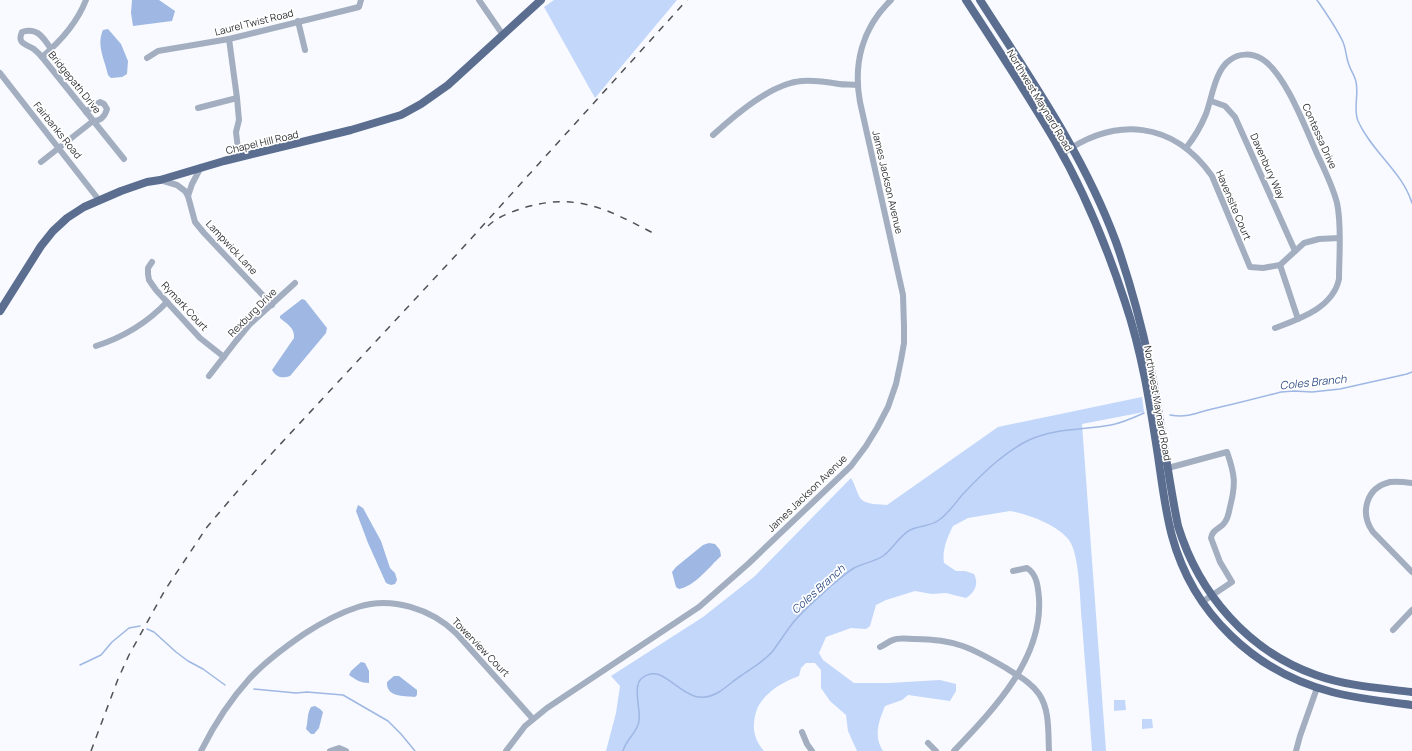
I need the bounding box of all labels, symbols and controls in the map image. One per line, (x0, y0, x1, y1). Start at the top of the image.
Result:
street label: Laurel Twist Road (213, 5, 295, 39)
street label: Northwest Maynard Road (1004, 46, 1076, 154)
street label: Bridgepath Drive (46, 48, 105, 116)
street label: Fairbanks Road (31, 99, 85, 161)
street label: Contessa Drive (1299, 101, 1341, 171)
street label: Chapel Hill Road (224, 127, 300, 157)
street label: James Jackson Avenue (869, 129, 907, 235)
street label: Davenbury Way (1247, 131, 1289, 202)
street label: Havensite Court (1213, 168, 1255, 242)
street label: Lampwick Lane (203, 217, 261, 277)
street label: Rymark Court (158, 278, 212, 334)
street label: Rexburg Drive (224, 284, 280, 340)
street label: Northwest Maynard Road (1141, 344, 1175, 462)
water label: Coles Branch (1279, 370, 1348, 392)
street label: James Jackson Avenue (764, 451, 850, 535)
water label: Coles Branch (788, 560, 848, 617)
street label: Towerview Court (449, 614, 513, 680)

